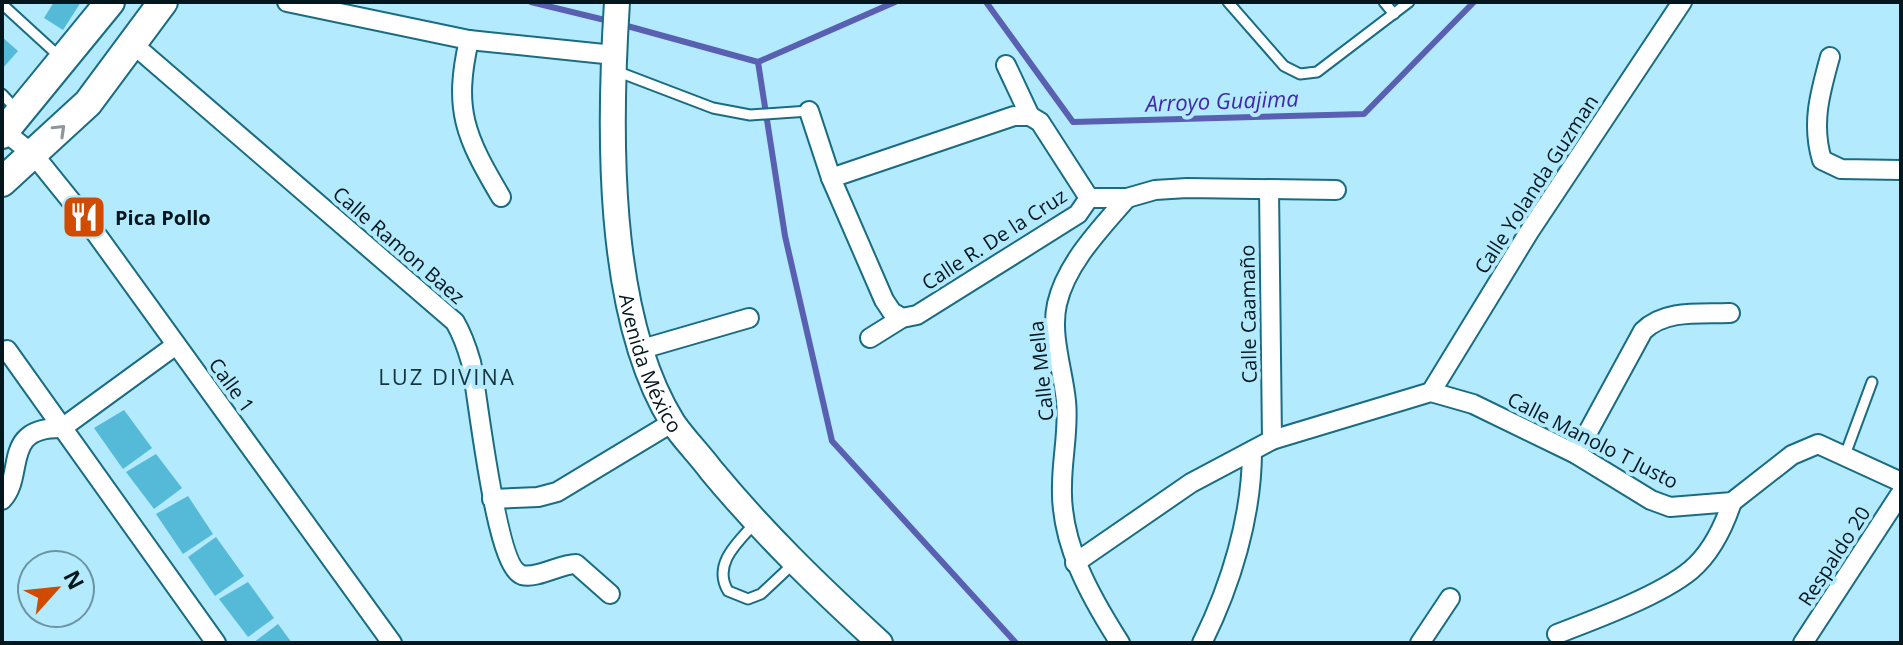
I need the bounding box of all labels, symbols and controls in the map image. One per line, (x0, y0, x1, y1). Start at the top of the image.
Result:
water label: Arroyo Guajima (1143, 82, 1299, 118)
street label: Calle Yolanda Guzman (1468, 89, 1604, 279)
one-way arrow (51, 125, 65, 139)
street label: Calle Ramon Baez (327, 180, 471, 310)
street label: Calle R. De la Cruz (916, 182, 1072, 296)
restaurant icon: Pica Pollo (60, 193, 108, 241)
place label: Pica Pollo (115, 204, 211, 231)
street label: Calle Caamaño (1233, 244, 1263, 384)
street label: Avenida México (613, 291, 689, 438)
street label: Calle Mella (1022, 320, 1060, 422)
street label: Calle 1 (203, 352, 261, 418)
district label: LUZ DIVINA (378, 361, 516, 391)
street label: Calle Manolo T Justo (1503, 385, 1683, 495)
street label: Respaldo 20 (1792, 501, 1876, 611)
north arrow (16, 549, 96, 629)
text: N (57, 565, 92, 594)

